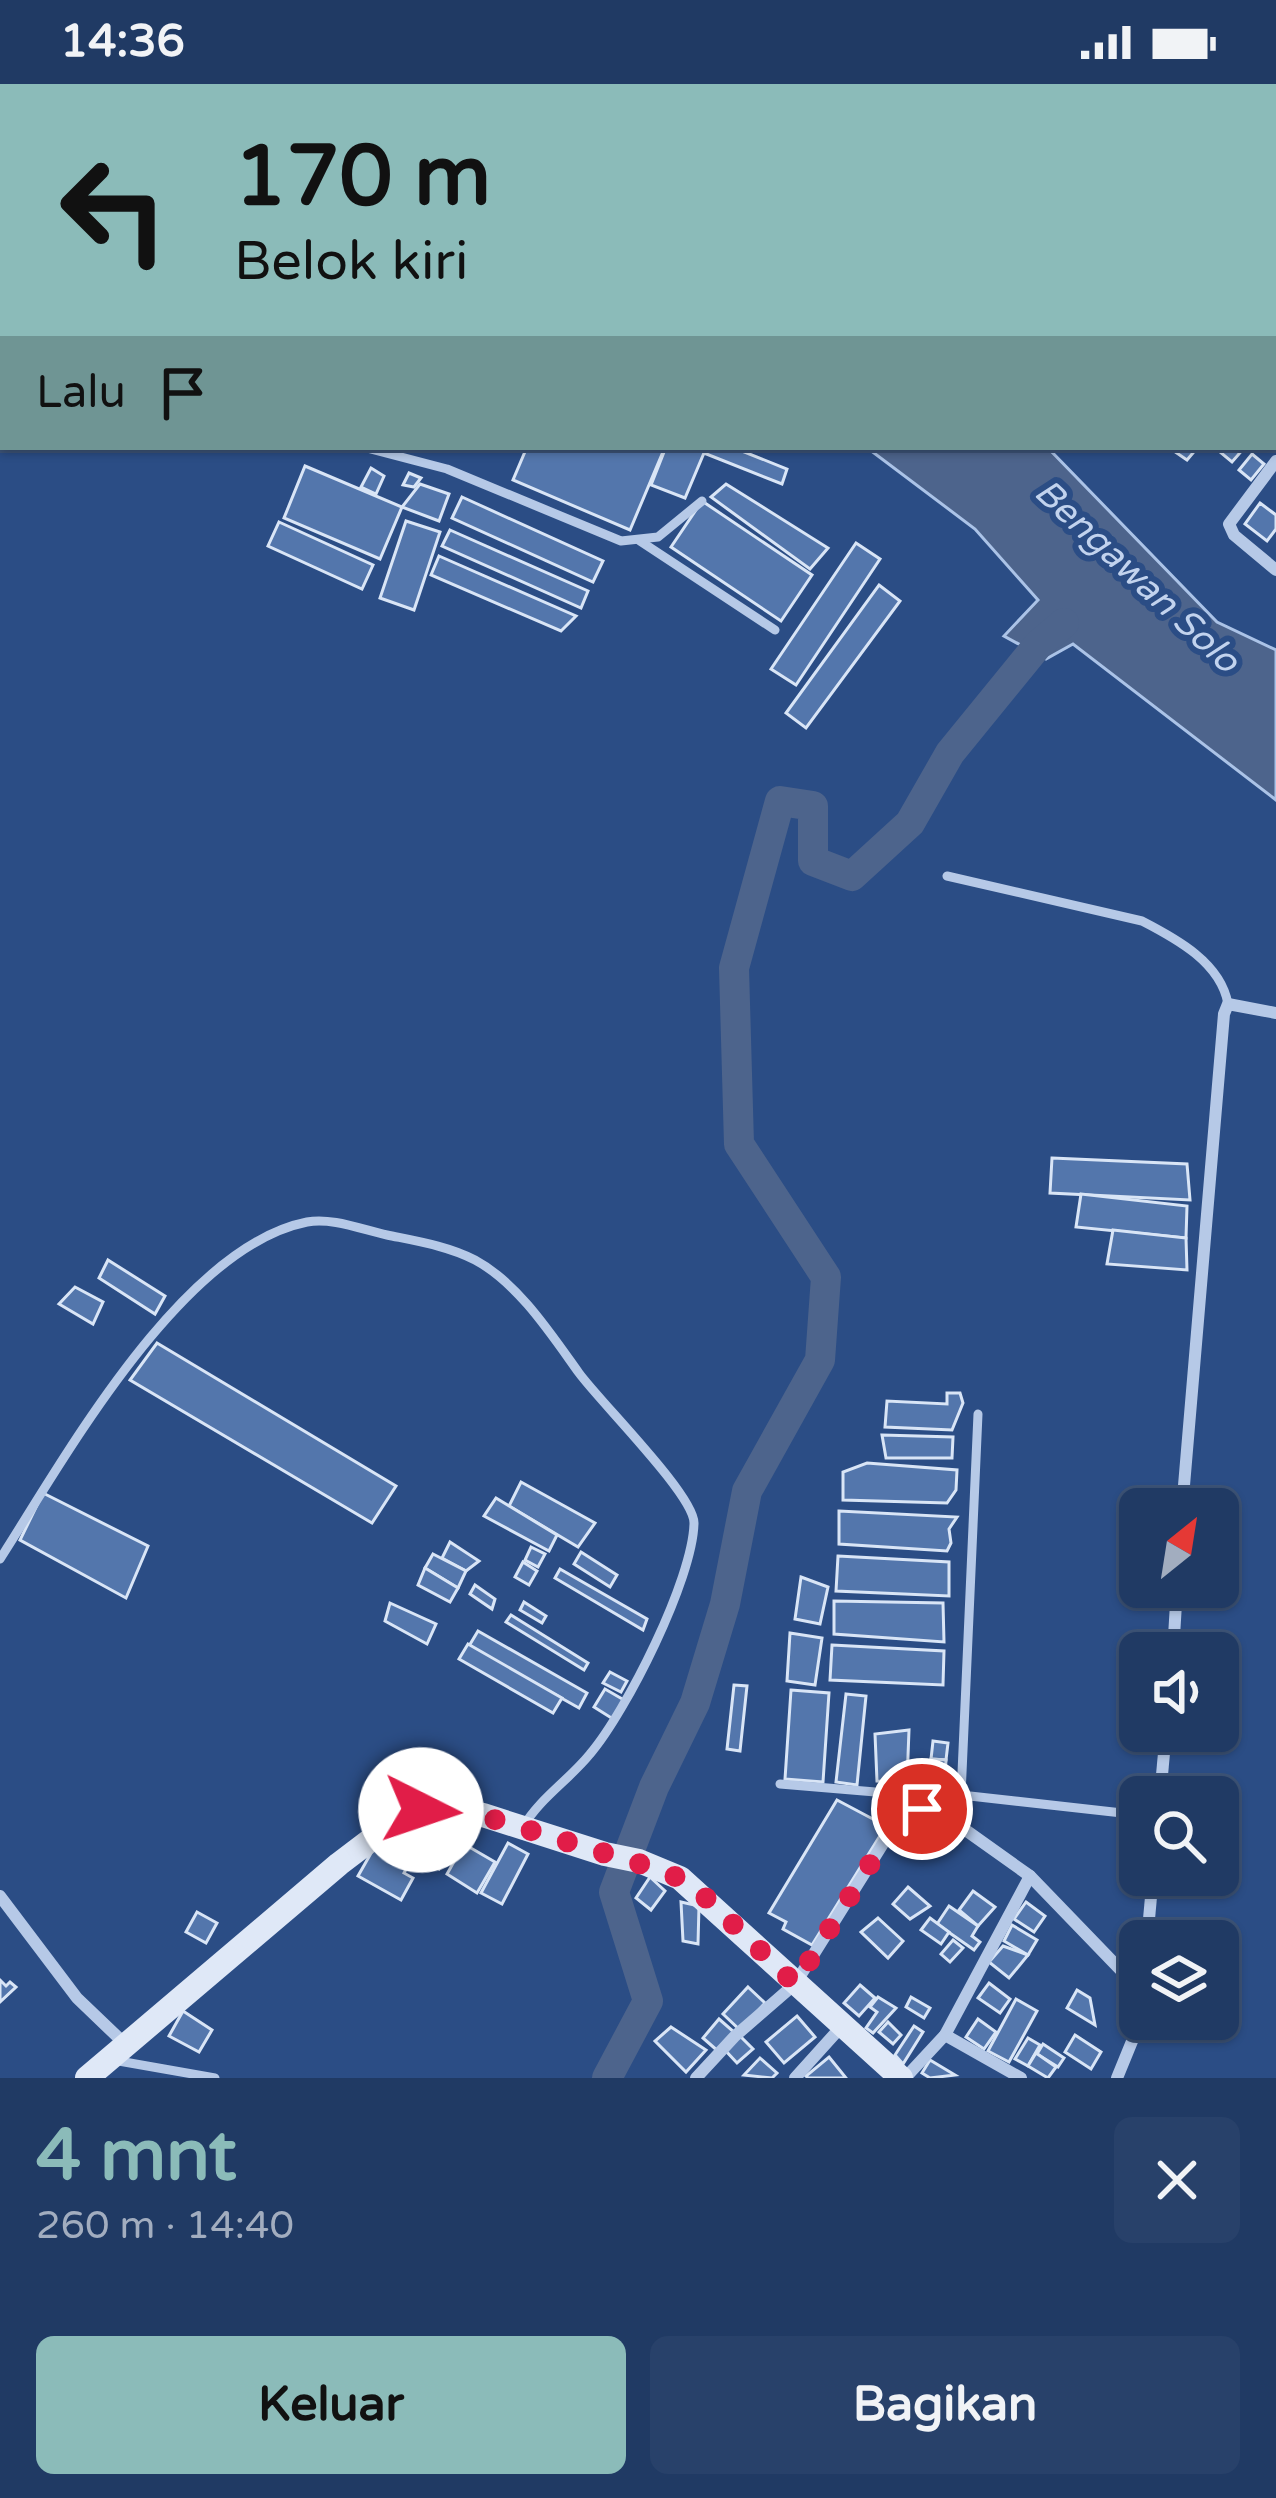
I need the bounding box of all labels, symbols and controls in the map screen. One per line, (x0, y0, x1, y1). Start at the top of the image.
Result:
text: 14:36 (60, 15, 185, 69)
text: 170 m (234, 127, 491, 228)
icon: left (36, 132, 192, 288)
text: Belok kiri (234, 229, 468, 294)
icon: arrive (150, 360, 216, 426)
text: Lalu (36, 366, 126, 420)
water label: Bengawan Solo (1026, 470, 1250, 683)
north arrow (1119, 1488, 1239, 1608)
map controls (1119, 1488, 1239, 2040)
button: sound (1119, 1632, 1239, 1752)
position arrow (358, 1747, 484, 1873)
pin (871, 1758, 973, 1860)
icon: arrive (889, 1776, 955, 1842)
button: search (1119, 1776, 1239, 1896)
button: layers (1119, 1920, 1239, 2040)
text: 4 mnt (36, 2113, 237, 2200)
button: close (1114, 2117, 1240, 2243)
text: 260 m · 14:40 (36, 2202, 294, 2249)
button: Keluar (36, 2336, 626, 2474)
button: Bagikan (650, 2336, 1240, 2474)

